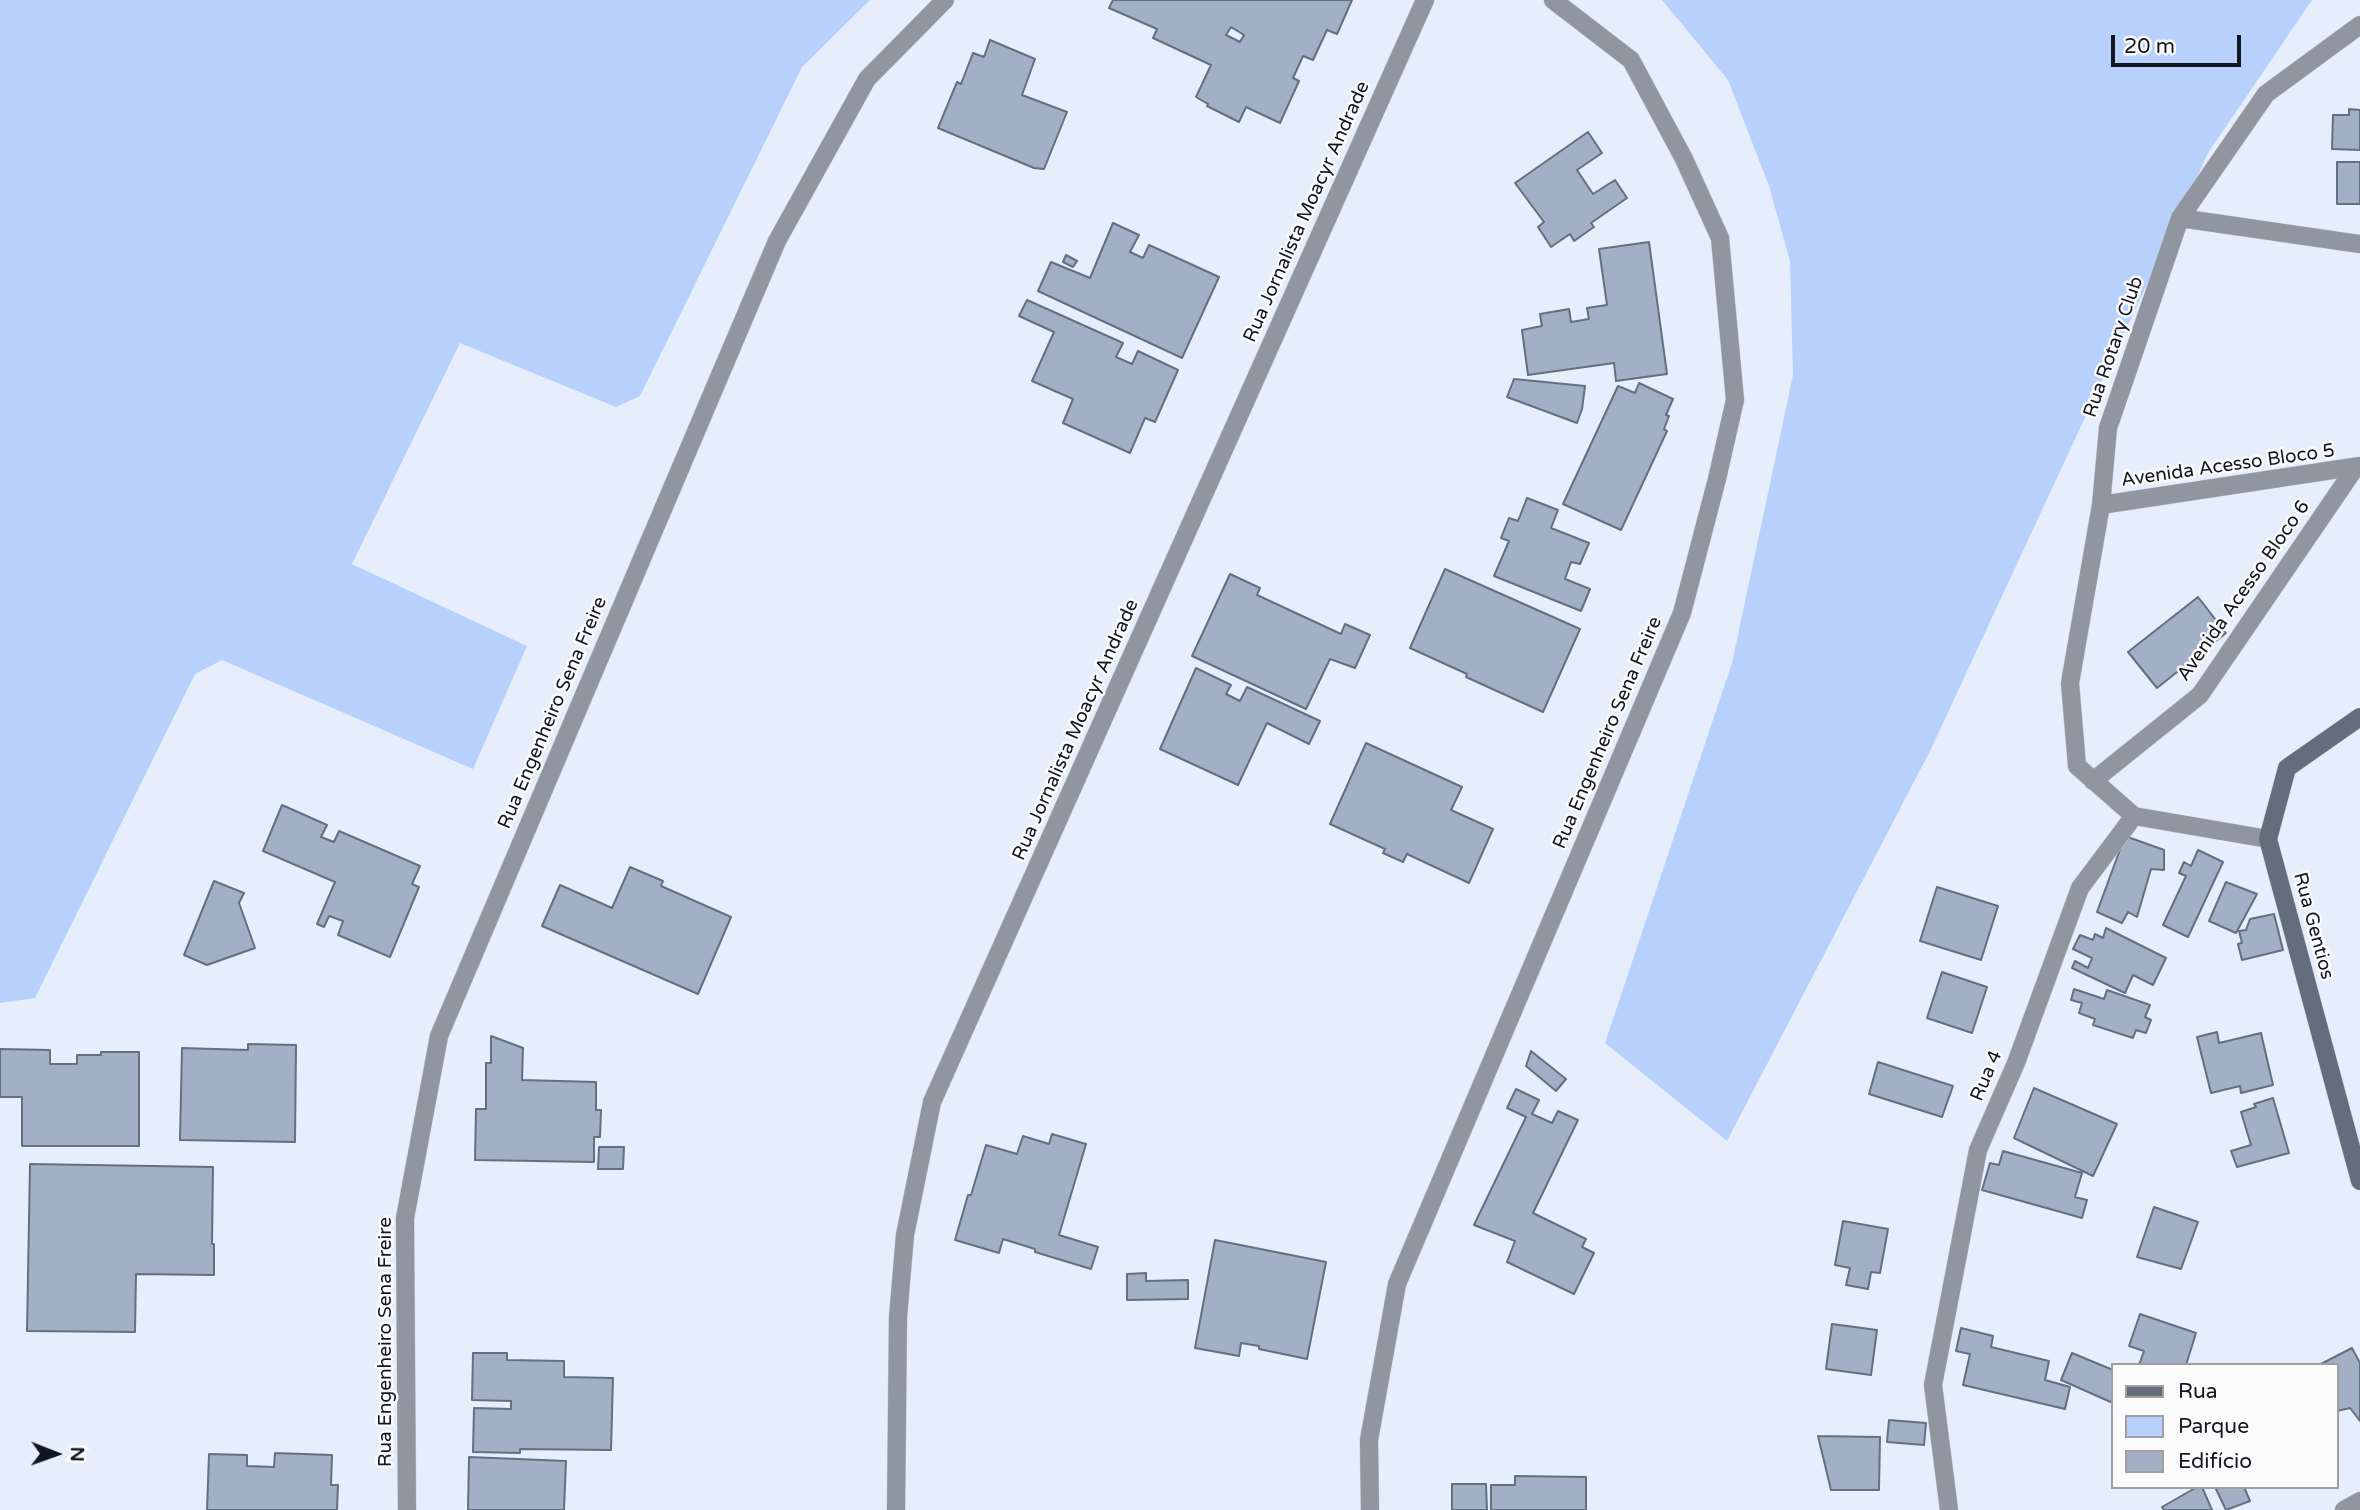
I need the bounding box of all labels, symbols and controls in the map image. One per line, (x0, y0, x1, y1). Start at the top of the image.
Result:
scale bar (2115, 21, 2244, 65)
text: 20 m (2124, 34, 2175, 59)
street label: Rua Jornalista Moacyr Andrade (1239, 78, 1375, 346)
street label: Rua Rotary Club (2079, 274, 2149, 420)
street label: Avenida Acesso Bloco 5 (2120, 440, 2336, 492)
street label: Avenida Acesso Bloco 6 (2173, 496, 2315, 686)
street label: Rua Engenheiro Sena Freire (494, 593, 612, 833)
street label: Rua Jornalista Moacyr Andrade (1008, 596, 1144, 864)
street label: Rua Engenheiro Sena Freire (1549, 613, 1667, 853)
street label: Rua Gentios (2288, 870, 2338, 982)
street label: Rua 4 (1966, 1047, 2008, 1105)
street label: Rua Engenheiro Sena Freire (375, 1217, 397, 1467)
legend (2112, 1363, 2339, 1489)
text: Rua (2178, 1379, 2218, 1404)
text: Parque (2178, 1414, 2249, 1439)
north arrow (21, 1419, 91, 1489)
text: N (66, 1447, 88, 1462)
text: Edifício (2178, 1449, 2252, 1474)

